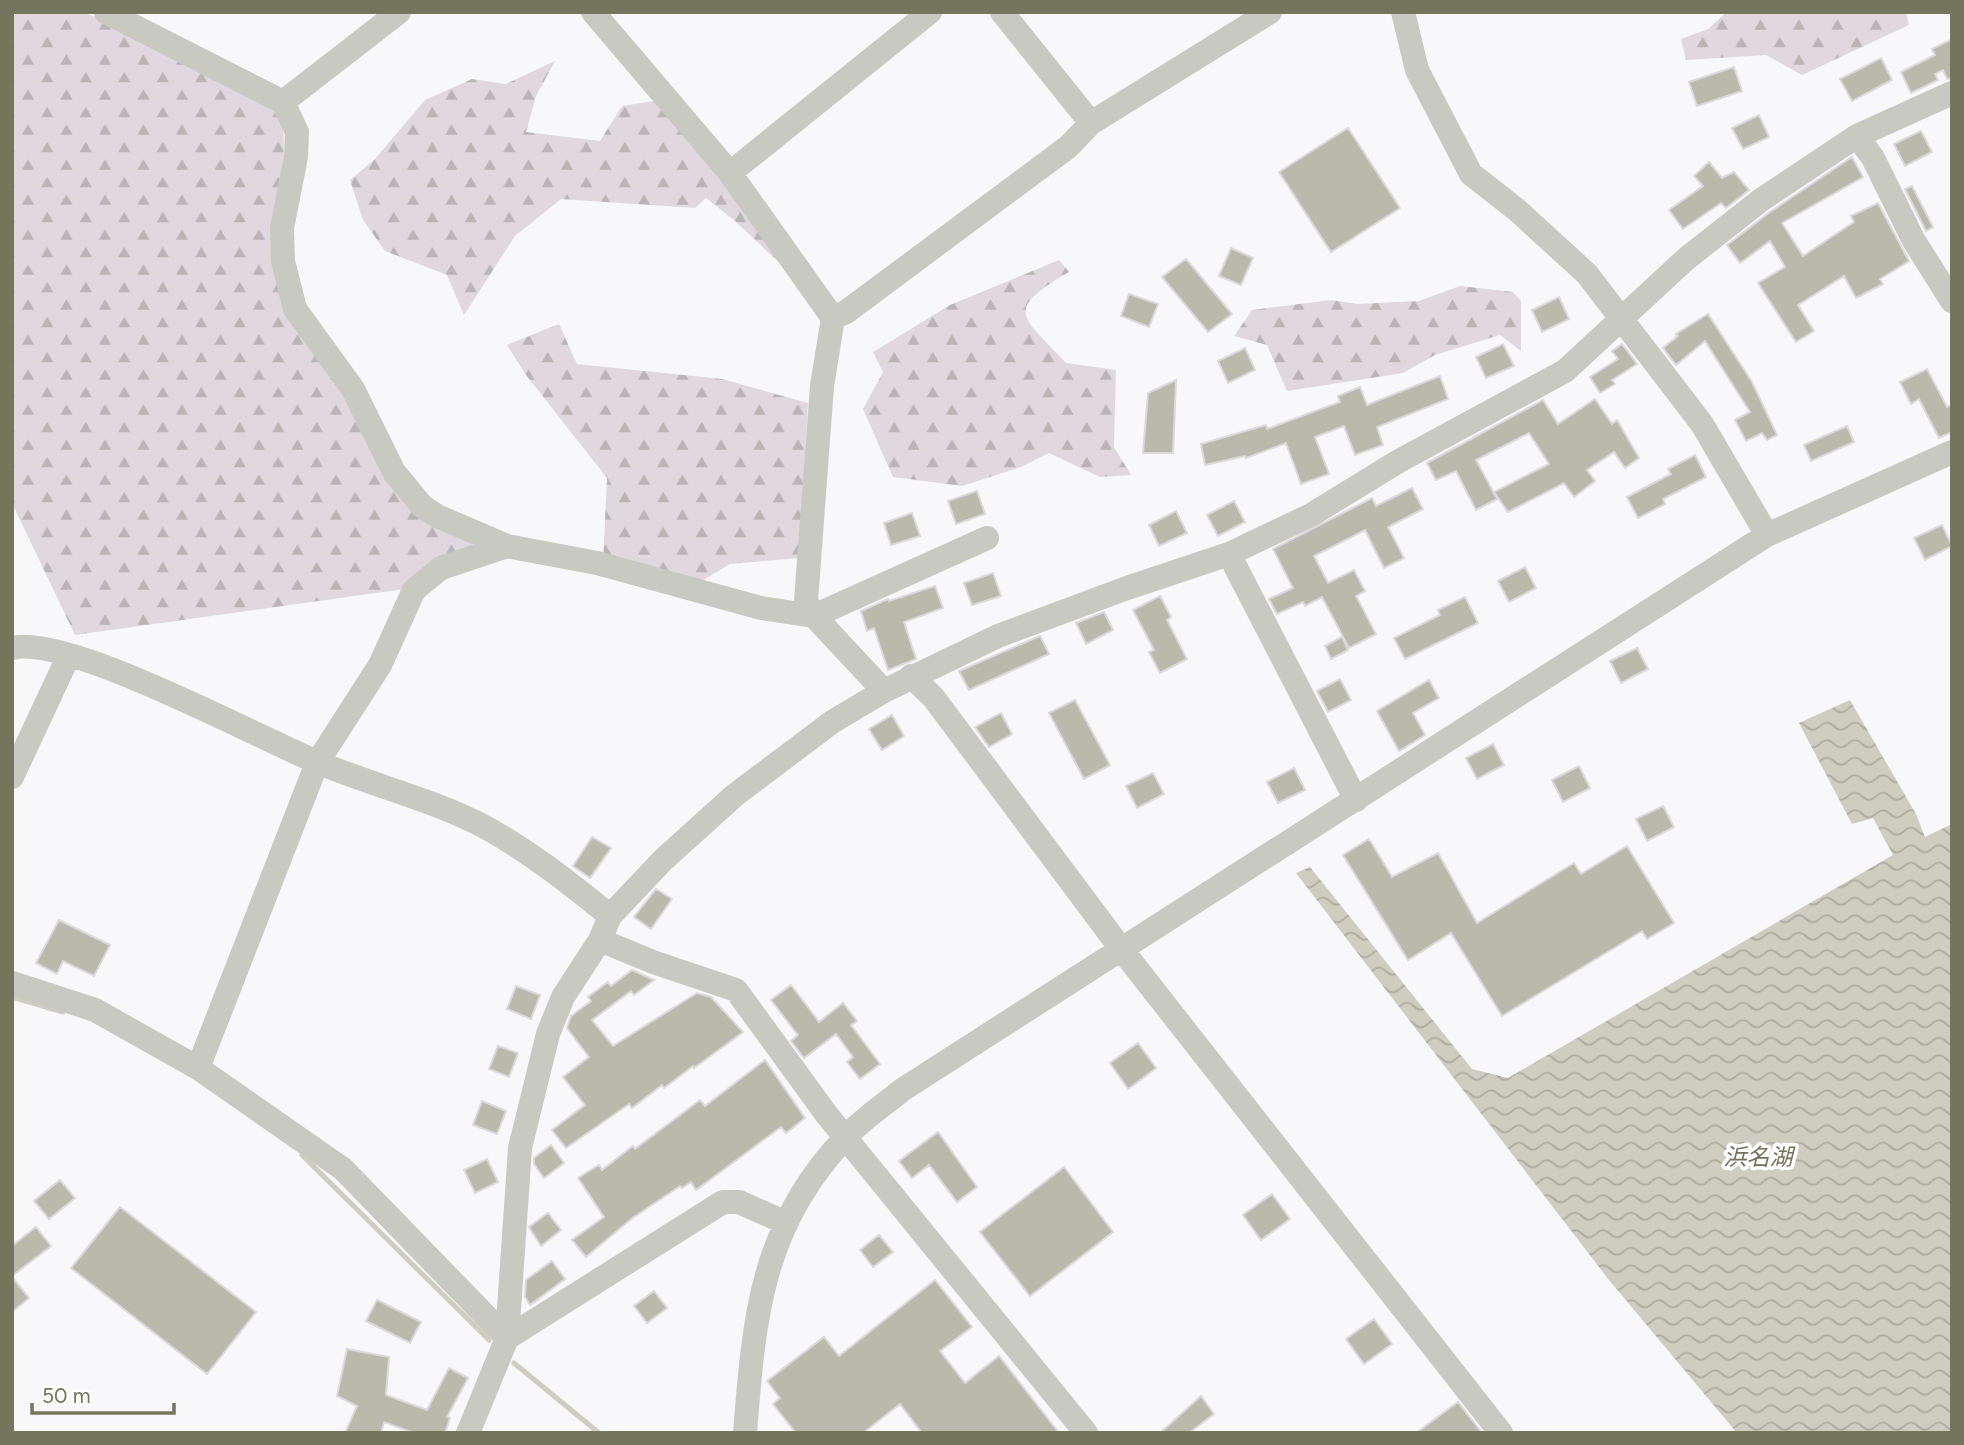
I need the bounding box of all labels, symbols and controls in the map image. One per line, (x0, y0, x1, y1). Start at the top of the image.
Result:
water label: 浜名湖 (1724, 1143, 1796, 1171)
scale bar (32, 1372, 173, 1416)
text: 50 m (42, 1383, 91, 1408)

